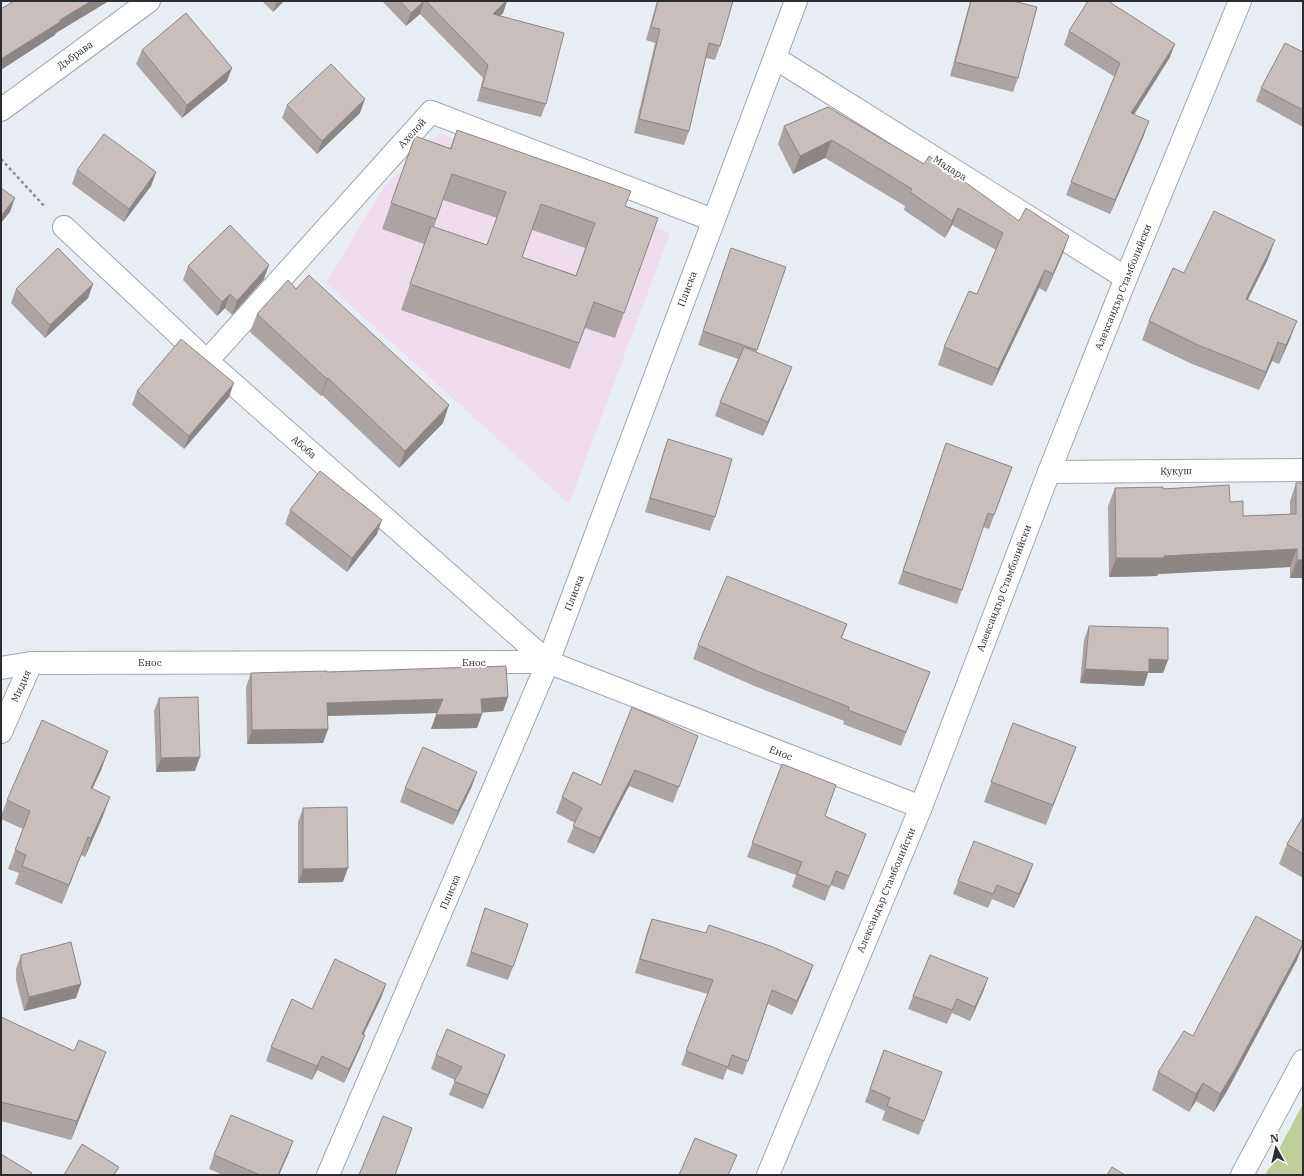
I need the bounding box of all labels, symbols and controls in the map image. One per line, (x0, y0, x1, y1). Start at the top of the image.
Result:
street label: Дъбрава (54, 37, 96, 72)
street label: Ахелой (395, 115, 429, 151)
street label: Мадара (931, 153, 970, 184)
street label: Александър Стамболийски (1092, 222, 1154, 352)
street label: Плиска (674, 269, 700, 309)
street label: Абоба (289, 433, 320, 462)
street label: Кукуш (1160, 464, 1192, 478)
street label: Александър Стамболийски (974, 522, 1034, 653)
street label: Плиска (561, 573, 587, 613)
street label: Енос (138, 656, 162, 669)
street label: Енос (462, 656, 486, 669)
street label: Мидия (8, 668, 34, 704)
street label: Енос (768, 743, 794, 763)
street label: Александър Стамболийски (854, 825, 918, 955)
street label: Плиска (437, 872, 463, 912)
north arrow (1256, 1128, 1296, 1168)
text: N (1269, 1131, 1280, 1146)

